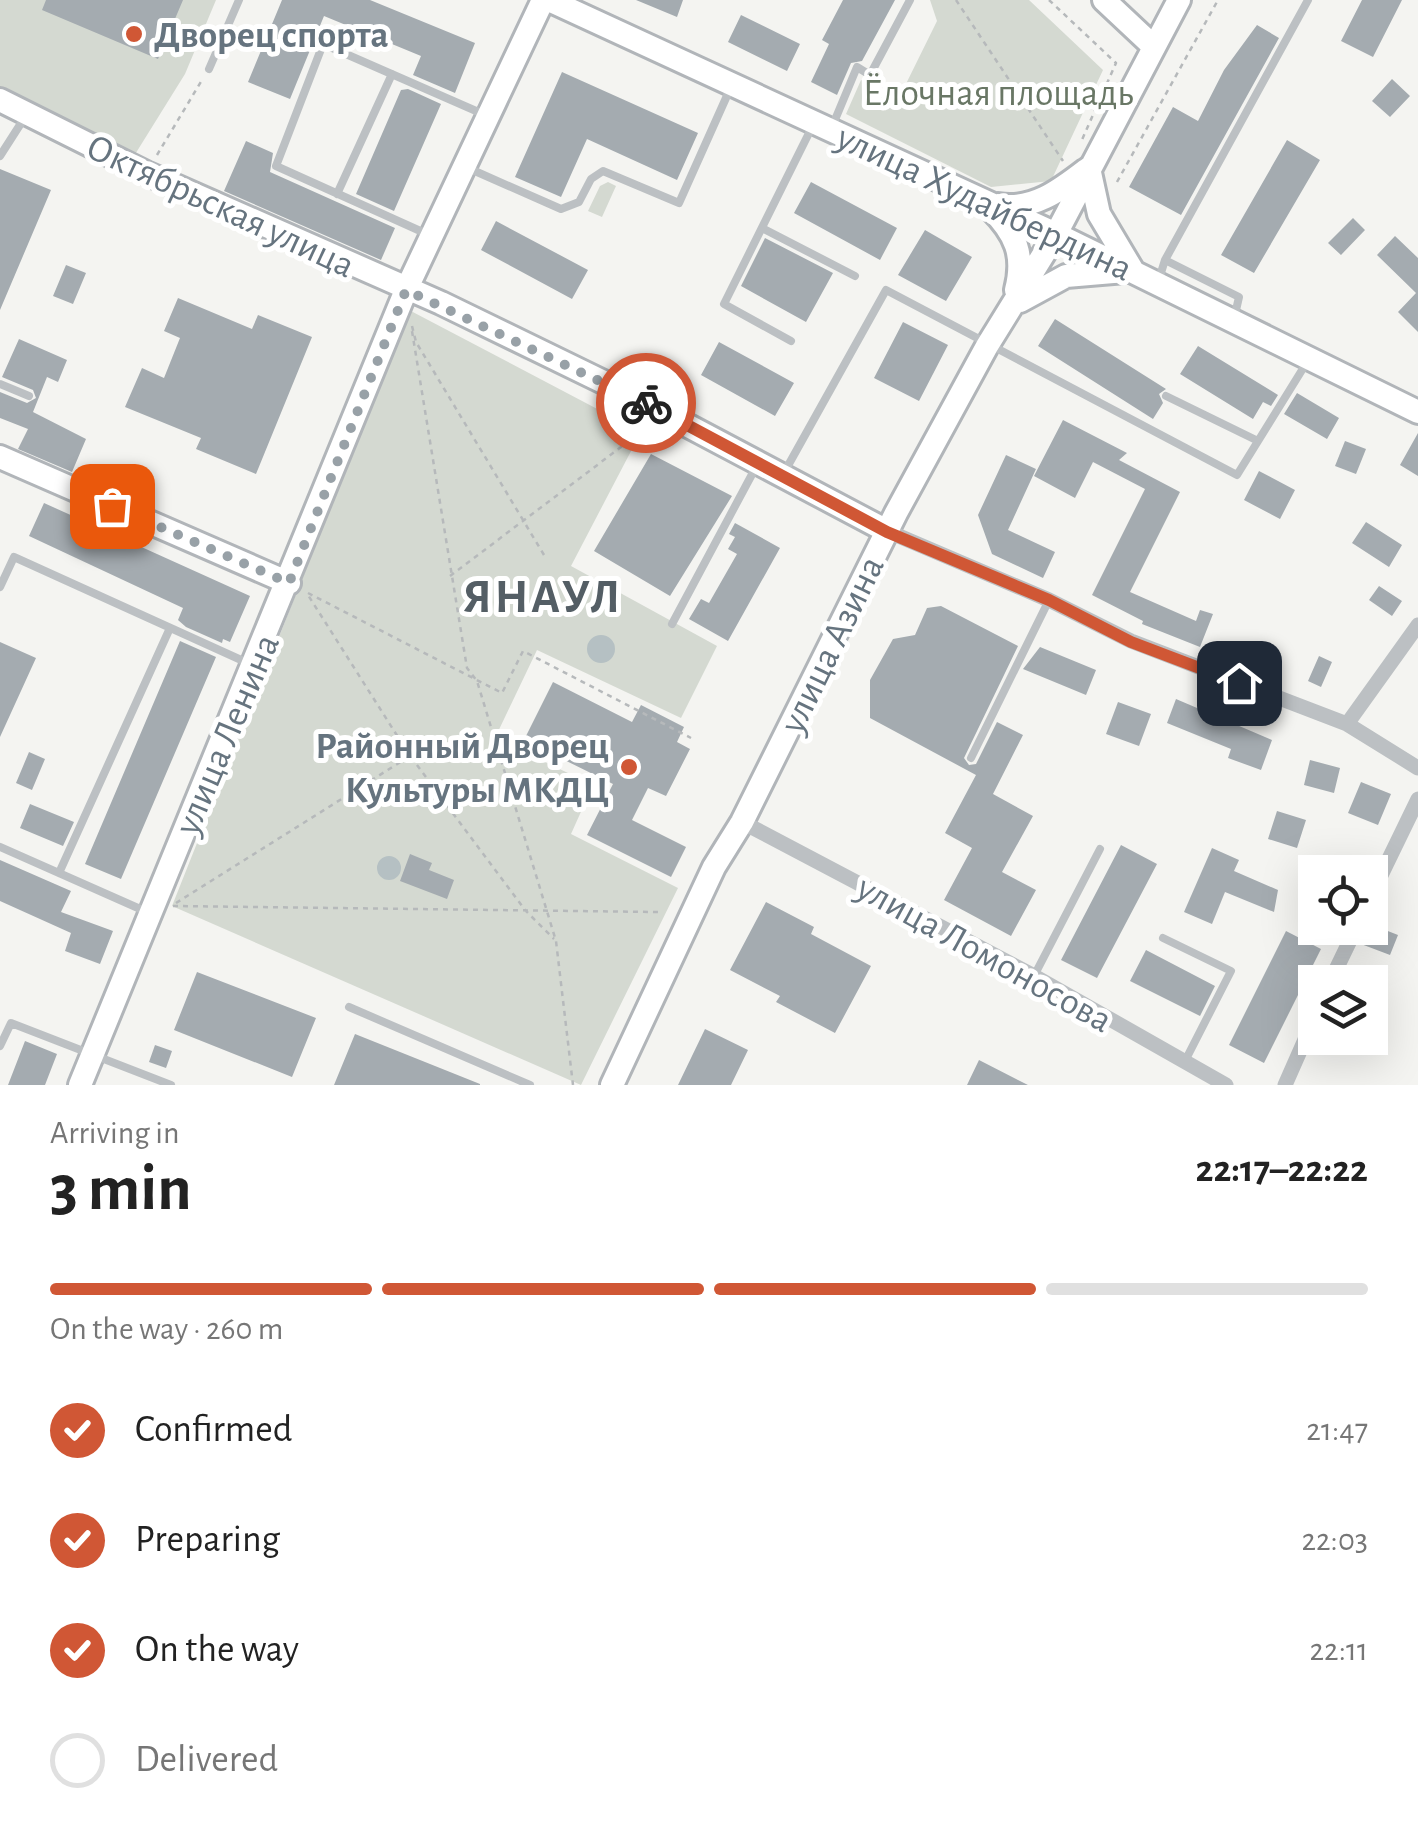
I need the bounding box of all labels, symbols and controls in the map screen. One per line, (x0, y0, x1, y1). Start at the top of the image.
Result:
place label: Дворец спорта (154, 17, 389, 55)
marker: Дворец спорта (123, 23, 145, 45)
park label: Ёлочная площадь (863, 73, 1133, 113)
street label: улица Худайбердина (830, 118, 1138, 289)
street label: Октябрьская улица (80, 128, 360, 285)
courier (596, 353, 696, 453)
icon: bike (619, 376, 674, 431)
pin (70, 464, 155, 549)
icon: bag (85, 479, 140, 534)
street label: улица Азина (773, 551, 892, 740)
district label: ЯНАУЛ (463, 574, 623, 622)
street label: улица Ленина (168, 629, 287, 841)
pin (1197, 641, 1282, 726)
icon: home (1212, 656, 1267, 711)
place label: Районный Дворец Культуры МКДЦ (315, 728, 609, 810)
marker: Районный Дворец Культуры МКДЦ (618, 756, 640, 778)
map controls (1298, 855, 1388, 1055)
button: locate (1298, 855, 1388, 945)
street label: улица Ломоносова (849, 869, 1118, 1040)
button: layers (1298, 965, 1388, 1055)
text: Arriving in (50, 1117, 179, 1149)
text: 22:17–22:22 (1196, 1151, 1368, 1189)
text: 3 min (50, 1157, 192, 1222)
text: On the way · 260 m (50, 1313, 283, 1345)
icon: check (50, 1403, 105, 1458)
text: Confirmed (135, 1411, 292, 1449)
text: 21:47 (1306, 1414, 1368, 1446)
icon: check (50, 1513, 105, 1568)
text: Preparing (135, 1521, 280, 1559)
text: 22:03 (1301, 1524, 1368, 1556)
icon: check (50, 1623, 105, 1678)
text: On the way (135, 1631, 299, 1669)
text: 22:11 (1310, 1634, 1368, 1666)
text: Delivered (135, 1741, 278, 1779)

